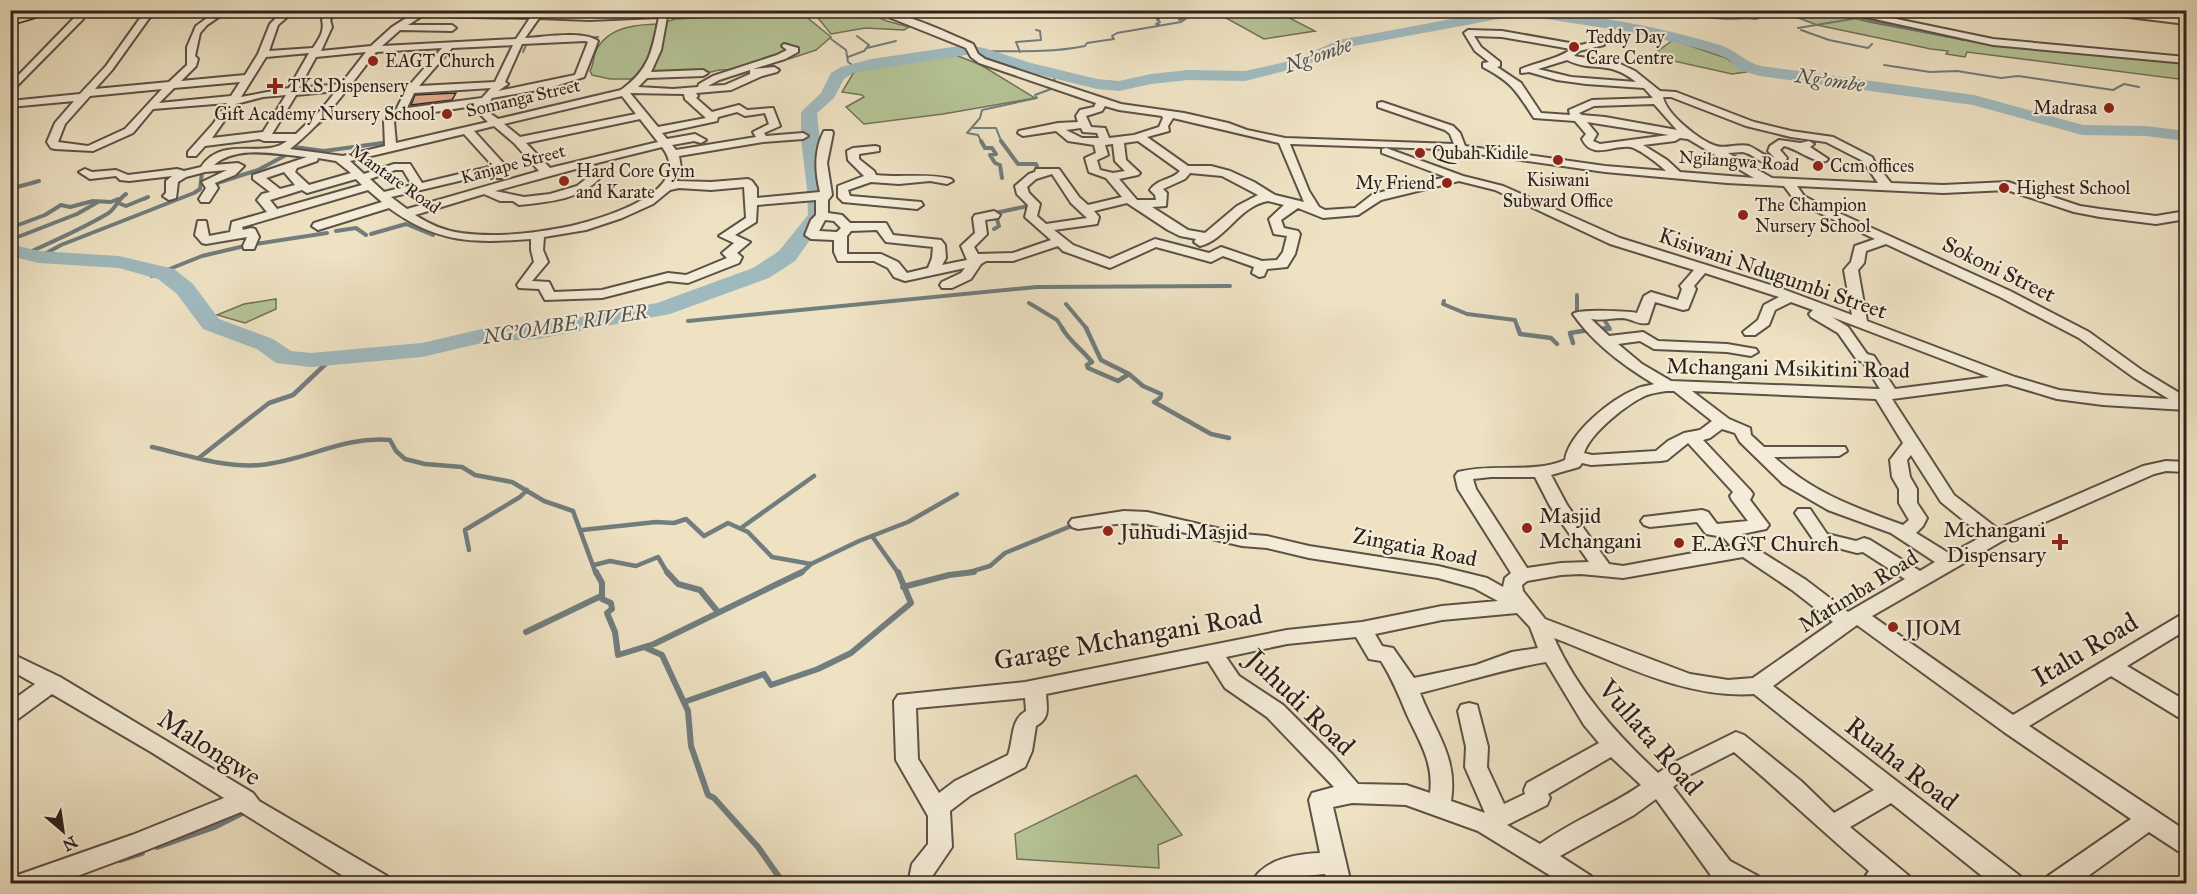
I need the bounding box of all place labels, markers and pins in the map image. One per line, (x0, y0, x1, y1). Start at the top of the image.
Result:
place label: Teddy Day Care Centre (1586, 26, 1674, 69)
marker: Teddy Day Care Centre (1567, 40, 1581, 54)
place label: EAGT Church (385, 50, 495, 72)
marker: EAGT Church (366, 54, 380, 68)
place label: TKS Dispensery (288, 75, 409, 97)
marker: TKS Dispensery (266, 77, 284, 95)
place label: Madrasa (2033, 97, 2097, 119)
marker: Madrasa (2102, 101, 2116, 115)
place label: Gift Academy Nursery School (214, 103, 435, 125)
marker: Gift Academy Nursery School (440, 107, 454, 121)
place label: Qubah Kidile (1432, 142, 1528, 164)
marker: Qubah Kidile (1413, 146, 1427, 160)
marker: Kisiwani Subward Office (1551, 153, 1565, 167)
place label: Ccm offices (1830, 155, 1914, 177)
marker: Ccm offices (1811, 159, 1825, 173)
place label: Hard Core Gym and Karate (576, 160, 695, 203)
place label: Kisiwani Subward Office (1503, 169, 1613, 212)
place label: My Friend (1355, 172, 1435, 194)
marker: Hard Core Gym and Karate (557, 174, 571, 188)
marker: My Friend (1440, 176, 1454, 190)
place label: Highest School (2016, 177, 2130, 200)
marker: Highest School (1997, 181, 2011, 195)
place label: The Champion Nursery School (1755, 194, 1871, 237)
marker: The Champion Nursery School (1736, 208, 1750, 222)
place label: Masjid Mchangani (1539, 502, 1642, 554)
place label: Mchangani Dispensary (1943, 516, 2047, 568)
place label: Juhudi Masjid (1118, 518, 1248, 545)
marker: Masjid Mchangani (1520, 521, 1534, 535)
marker: Juhudi Masjid (1101, 524, 1115, 538)
place label: E.A.G.T Church (1691, 530, 1839, 557)
marker: Mchangani Dispensary (2051, 533, 2069, 551)
marker: E.A.G.T Church (1672, 536, 1686, 550)
place label: JJOM (1903, 614, 1962, 641)
marker: JJOM (1886, 620, 1900, 634)

